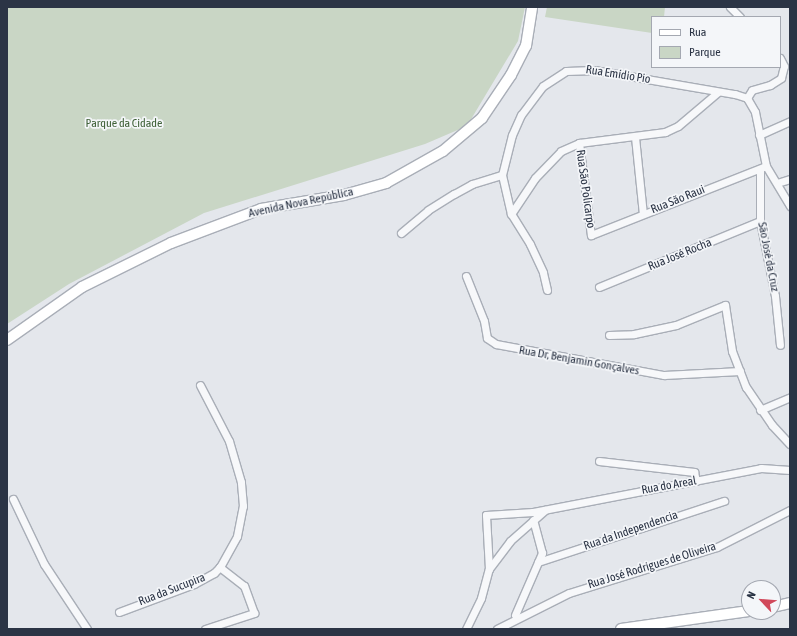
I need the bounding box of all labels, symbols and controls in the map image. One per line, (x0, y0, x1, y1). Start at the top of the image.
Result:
legend (651, 16, 781, 68)
text: Rua (689, 25, 706, 39)
text: Parque (689, 45, 721, 59)
street label: Rua Emídio Pio (585, 63, 651, 87)
park label: Parque da Cidade (86, 117, 162, 131)
street label: Rua São Policarpo (572, 149, 598, 229)
street label: Rua São Raui (649, 183, 707, 217)
street label: Avenida Nova República (247, 185, 355, 221)
street label: São José da Cruz (754, 221, 782, 293)
street label: Rua José Rocha (646, 236, 714, 274)
street label: Rua Dr, Benjamin Gonçalves (518, 343, 640, 379)
street label: Rua do Areal (640, 474, 698, 498)
street label: Rua da Independencia (582, 508, 680, 554)
street label: Rua José Rodrigues de Oliveira (586, 540, 718, 592)
street label: Rua da Sucupira (137, 571, 207, 609)
north arrow (741, 580, 781, 620)
text: N (744, 590, 758, 601)

